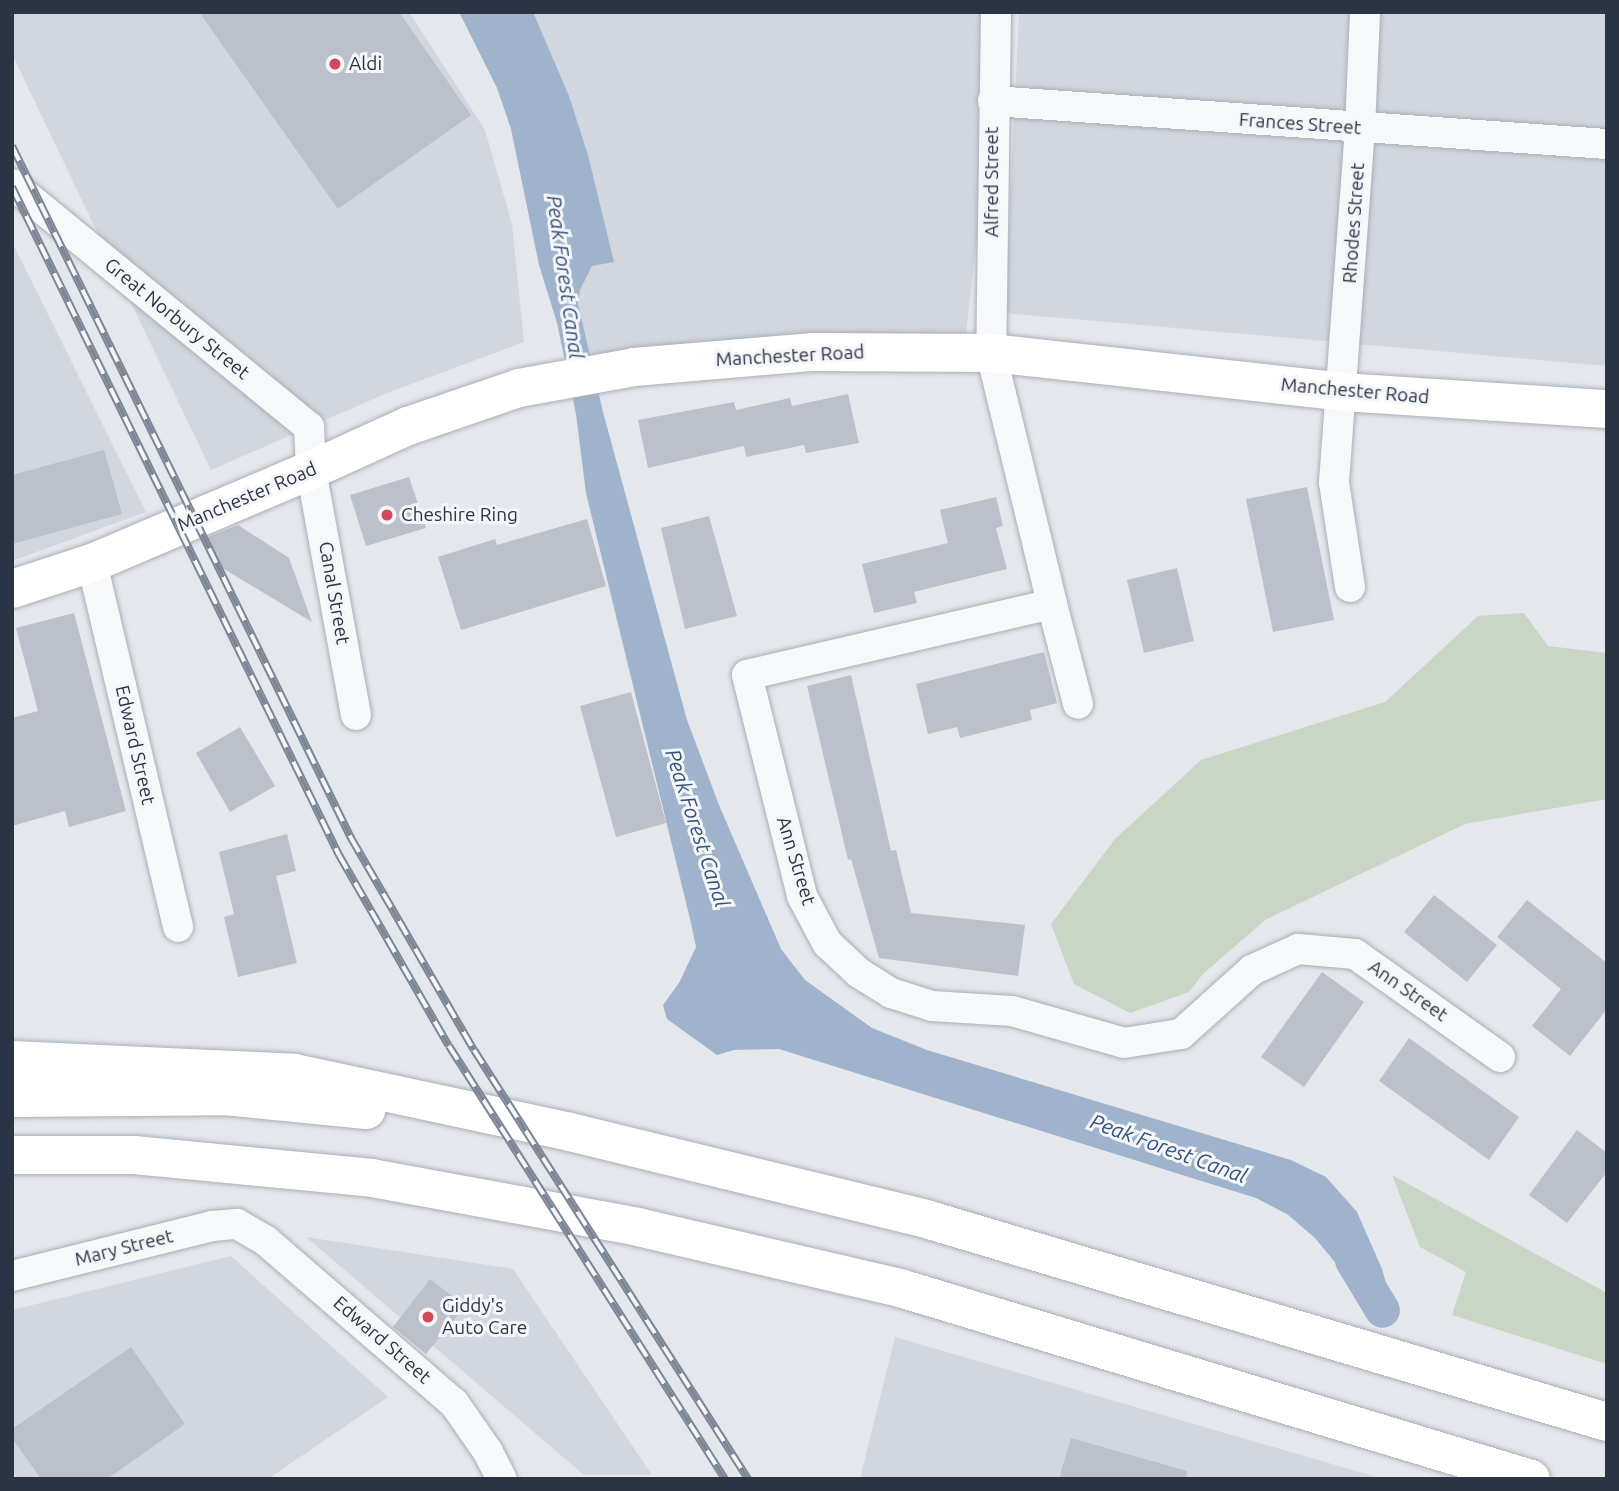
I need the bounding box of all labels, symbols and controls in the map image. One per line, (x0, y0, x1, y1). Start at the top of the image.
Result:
place label: Aldi (349, 53, 382, 75)
marker: Aldi (327, 56, 343, 72)
street label: Frances Street (1238, 108, 1362, 140)
street label: Alfred Street (981, 127, 1003, 237)
street label: Rhodes Street (1338, 162, 1370, 284)
water label: Peak Forest Canal (542, 193, 590, 361)
street label: Great Norbury Street (100, 254, 254, 384)
street label: Manchester Road (715, 341, 865, 371)
street label: Manchester Road (1280, 373, 1430, 409)
street label: Manchester Road (174, 457, 320, 537)
place label: Cheshire Ring (401, 504, 518, 526)
marker: Cheshire Ring (379, 507, 395, 523)
street label: Canal Street (314, 540, 354, 646)
street label: Edward Street (110, 683, 160, 807)
water label: Peak Forest Canal (660, 746, 736, 910)
street label: Ann Street (772, 814, 820, 908)
street label: Ann Street (1364, 955, 1452, 1027)
water label: Peak Forest Canal (1087, 1108, 1251, 1188)
street label: Mary Street (73, 1225, 175, 1271)
street label: Edward Street (329, 1291, 435, 1389)
place label: Giddy's Auto Care (442, 1295, 527, 1339)
marker: Giddy's Auto Care (420, 1309, 436, 1325)

